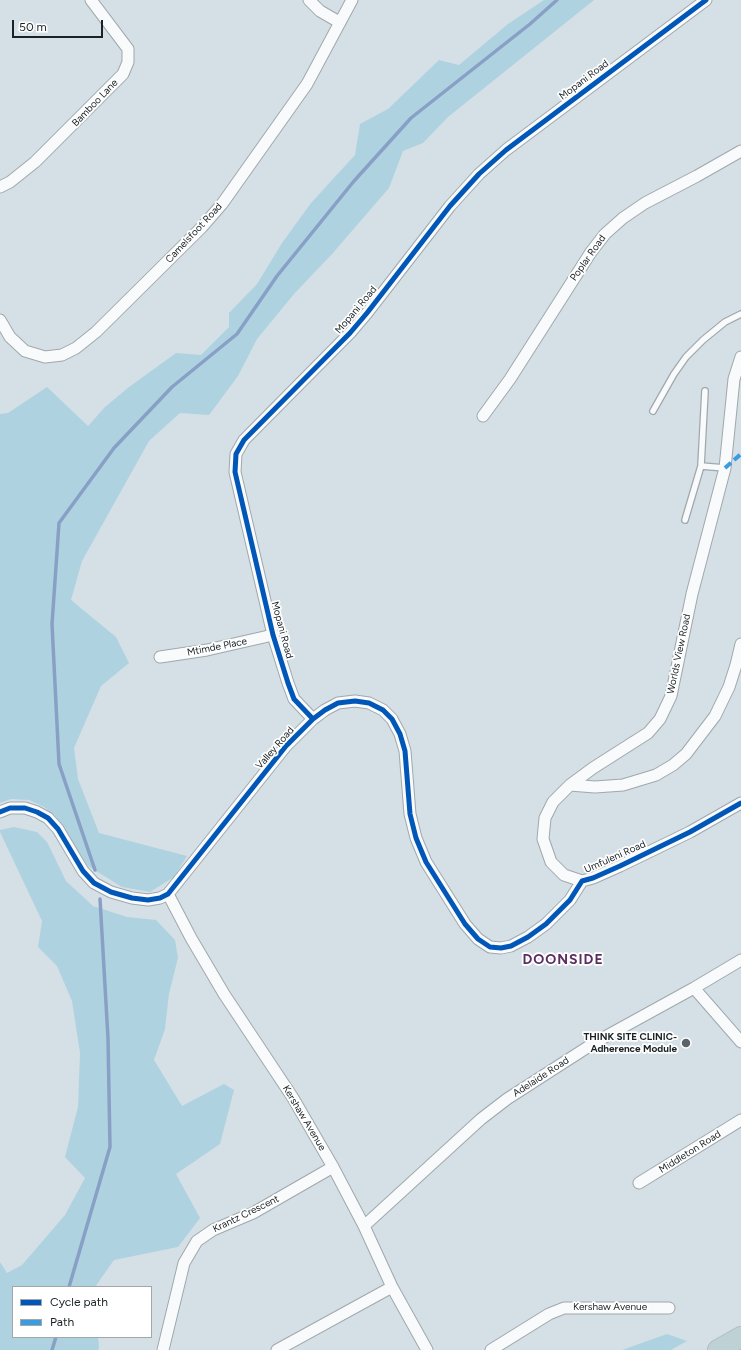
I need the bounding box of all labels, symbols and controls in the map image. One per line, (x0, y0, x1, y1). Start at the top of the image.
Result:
scale bar (14, 12, 105, 38)
text: 50 m (19, 20, 47, 34)
street label: Mopani Road (557, 58, 611, 102)
street label: Bamboo Lane (70, 77, 120, 129)
street label: Camelsfoot Road (163, 201, 225, 265)
street label: Poplar Road (568, 233, 608, 283)
street label: Mopani Road (333, 284, 379, 336)
street label: Mopani Road (269, 600, 295, 660)
street label: Worlds View Road (665, 613, 693, 695)
street label: Mtimde Place (186, 635, 248, 659)
street label: Valley Road (253, 724, 297, 772)
street label: Umfuleni Road (582, 838, 648, 876)
district label: DOONSIDE (522, 952, 604, 968)
place label: THINK SITE CLINIC- Adherence Module (583, 1031, 677, 1054)
marker: THINK SITE CLINIC- Adherence Module (680, 1037, 692, 1049)
street label: Adelaide Road (511, 1054, 571, 1100)
street label: Kershaw Avenue (280, 1083, 328, 1153)
street label: Middleton Road (657, 1128, 723, 1176)
street label: Krantz Crescent (211, 1193, 281, 1235)
legend (12, 1286, 152, 1338)
text: Cycle path (50, 1295, 108, 1309)
street label: Kershaw Avenue (573, 1301, 647, 1313)
text: Path (50, 1315, 74, 1329)

